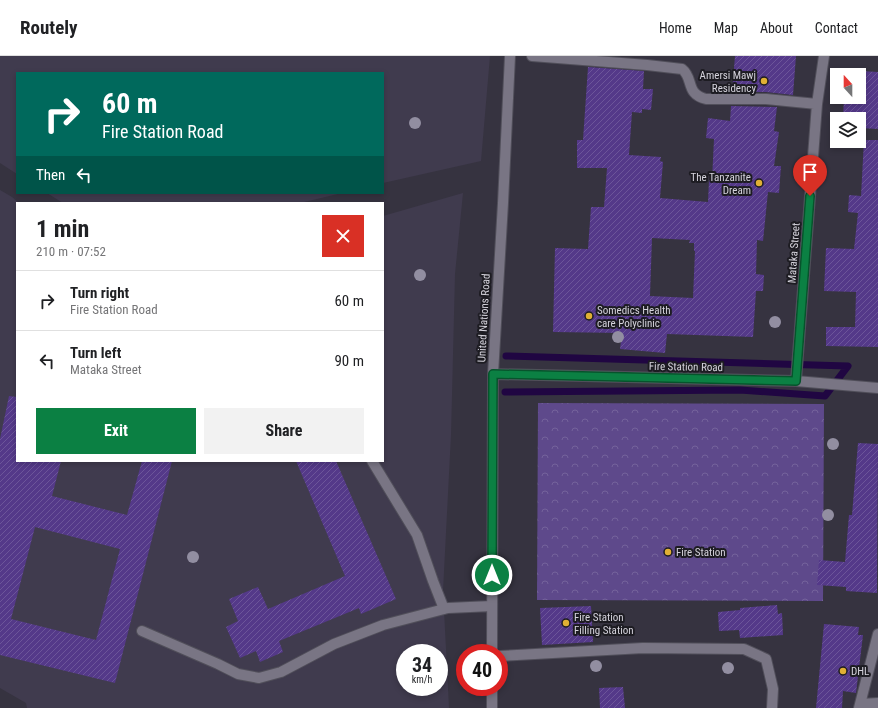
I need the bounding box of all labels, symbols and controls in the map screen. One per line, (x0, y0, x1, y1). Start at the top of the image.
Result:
text: Routely (20, 16, 77, 39)
text: Home (659, 20, 692, 36)
text: Map (714, 20, 738, 36)
text: About (760, 20, 793, 36)
text: Contact (815, 20, 858, 36)
north arrow (830, 68, 866, 104)
map controls (830, 68, 866, 148)
place label: Amersi Mawj Residency (700, 69, 756, 95)
marker: Amersi Mawj Residency (759, 76, 769, 86)
text: 60 m (102, 87, 158, 120)
icon: right (36, 88, 88, 140)
button: layers (830, 112, 866, 148)
text: Fire Station Road (102, 121, 223, 142)
pin (793, 155, 827, 196)
icon: arrive (799, 161, 821, 183)
icon: left (73, 164, 95, 186)
text: Then (36, 166, 65, 184)
place label: The Tanzanite Dream (690, 171, 751, 197)
marker: The Tanzanite Dream (754, 178, 764, 188)
text: 1 min (36, 215, 89, 243)
button: close (322, 215, 364, 257)
street label: Mataka Street (785, 222, 803, 284)
text: 210 m · 07:52 (36, 244, 106, 259)
street label: United Nations Road (475, 273, 493, 363)
text: Turn right (70, 284, 129, 302)
icon: right (36, 290, 58, 312)
text: 60 m (334, 292, 364, 310)
text: Fire Station Road (70, 302, 158, 317)
place label: Somedics Health care Polyclinic (597, 304, 671, 330)
marker: Somedics Health care Polyclinic (584, 311, 594, 321)
text: Turn left (70, 344, 121, 362)
icon: left (36, 350, 58, 372)
text: 90 m (334, 352, 364, 370)
street label: Fire Station Road (649, 360, 723, 374)
text: Mataka Street (70, 362, 142, 377)
button: Exit (36, 408, 196, 454)
button: Share (204, 408, 364, 454)
place label: Fire Station (676, 546, 726, 559)
marker: Fire Station (663, 547, 673, 557)
position arrow (471, 554, 513, 596)
place label: Fire Station Filling Station (574, 611, 634, 637)
marker: Fire Station Filling Station (561, 618, 571, 628)
speed limit sign: 40 (456, 644, 508, 696)
text: 34 (412, 653, 432, 677)
place label: DHL (851, 665, 869, 678)
marker: DHL (838, 666, 848, 676)
text: km/h (412, 674, 432, 685)

